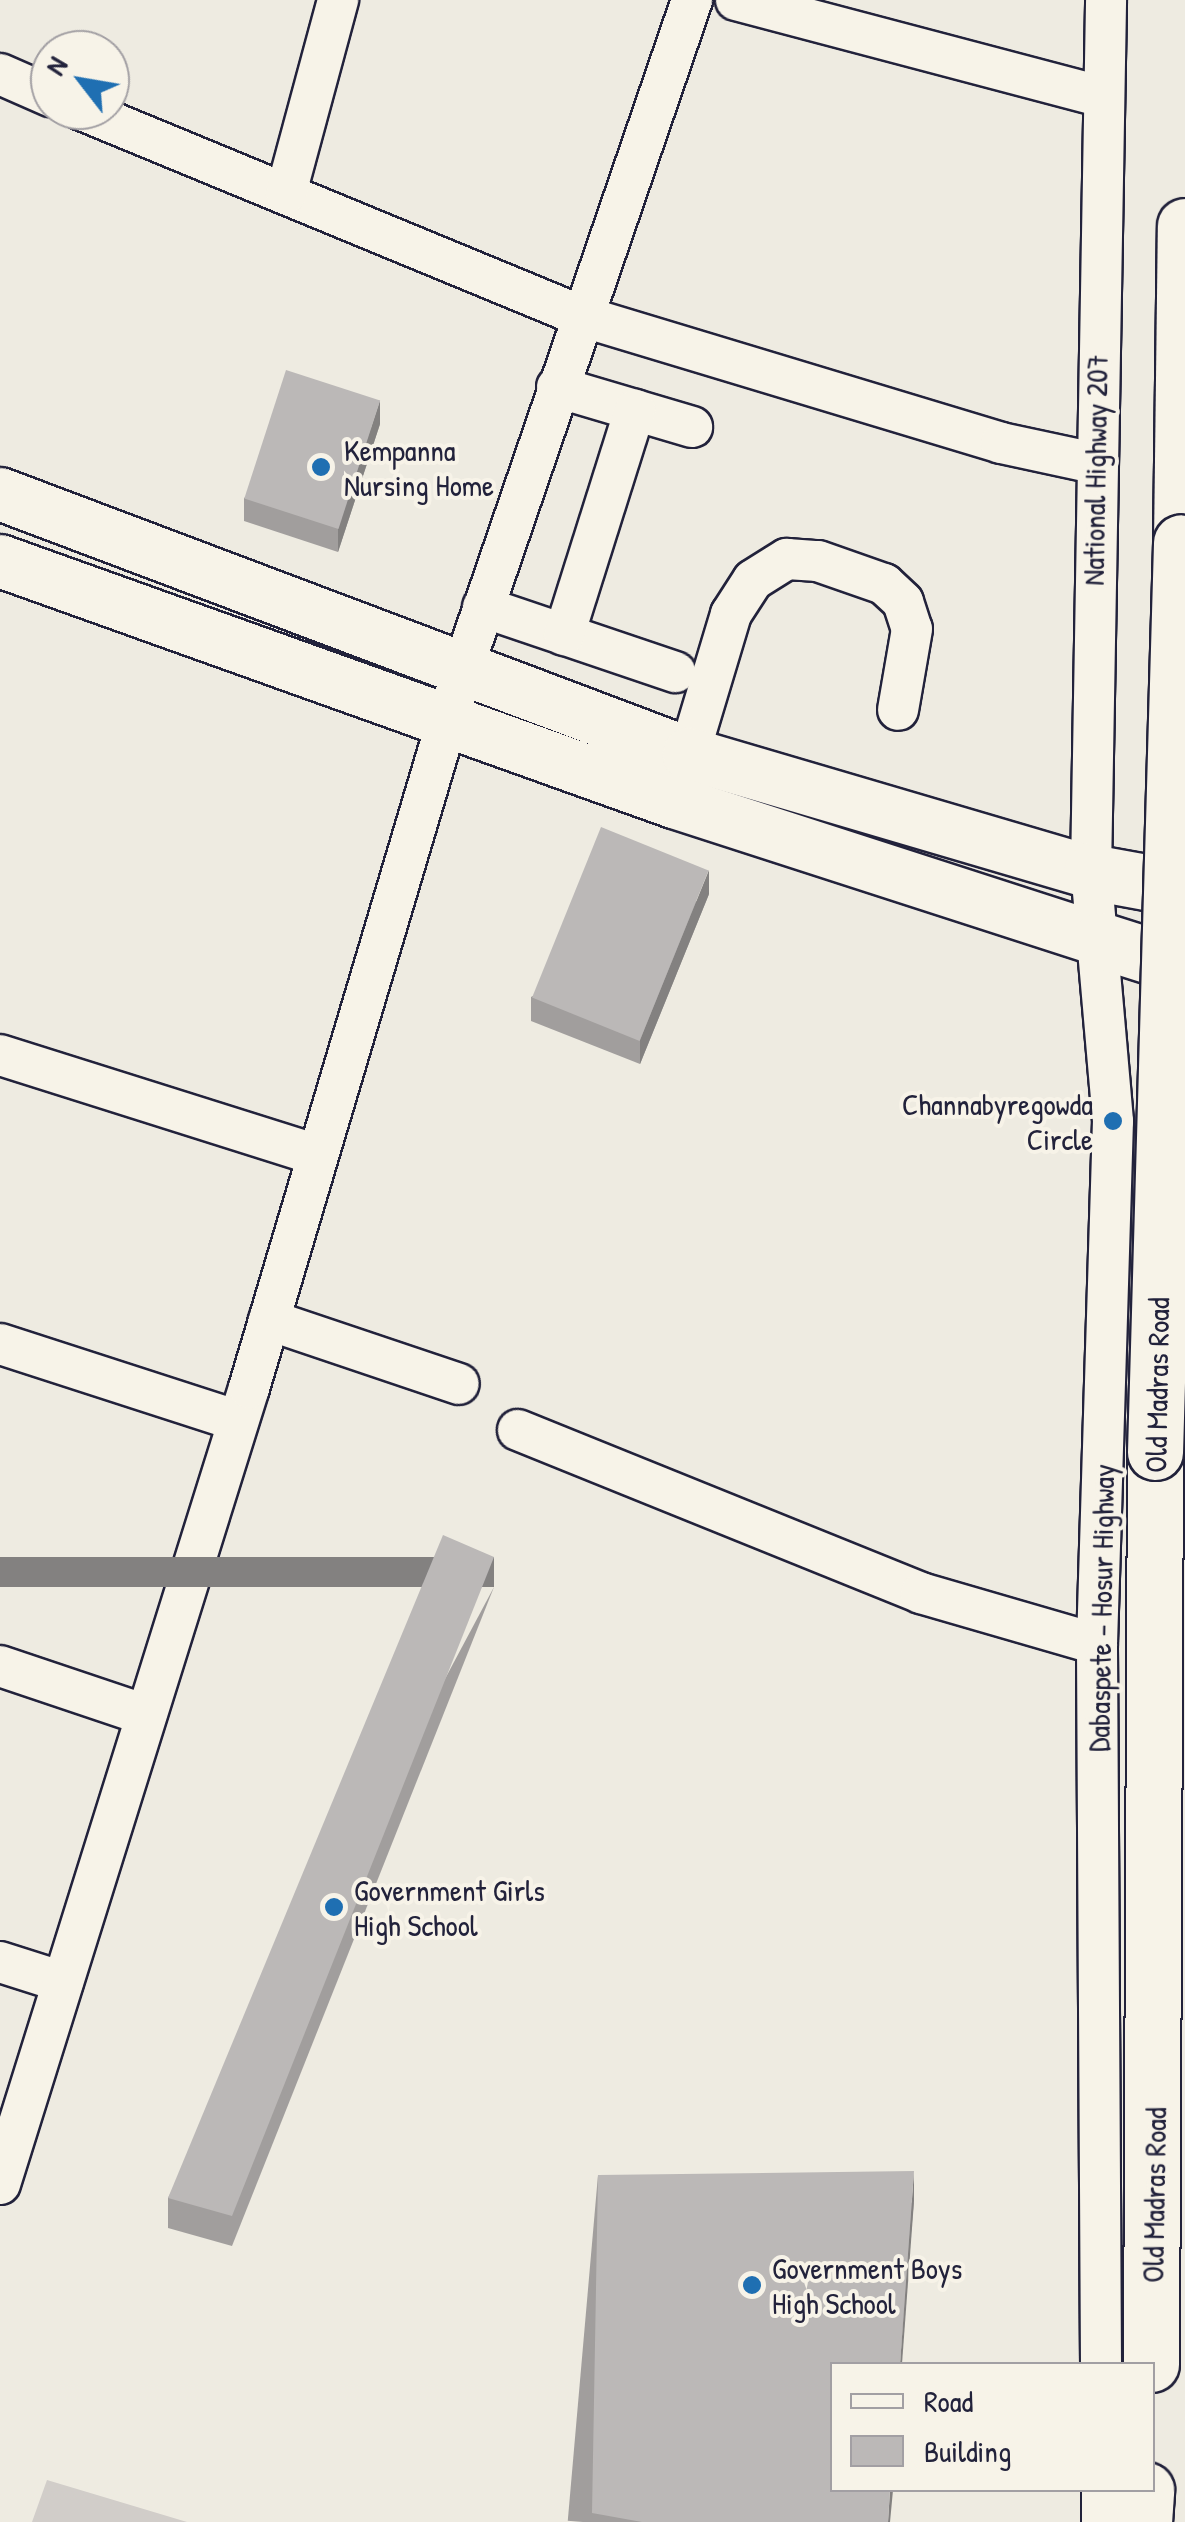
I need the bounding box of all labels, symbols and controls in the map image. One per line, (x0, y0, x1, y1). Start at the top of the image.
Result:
north arrow (30, 30, 130, 130)
text: N (36, 49, 76, 82)
street label: National Highway 207 (1075, 354, 1115, 586)
place label: Kempanna Nursing Home (344, 432, 494, 502)
marker: Kempanna Nursing Home (308, 454, 334, 480)
place label: Channabyregowda Circle (902, 1086, 1093, 1156)
marker: Channabyregowda Circle (1102, 1110, 1124, 1132)
street label: Old Madras Road (1137, 1297, 1177, 1473)
street label: Dabaspete - Hosur Highway (1080, 1464, 1122, 1752)
place label: Government Girls High School (354, 1872, 545, 1942)
marker: Government Girls High School (323, 1896, 345, 1918)
street label: Old Madras Road (1134, 2107, 1174, 2283)
place label: Government Boys High School (772, 2250, 962, 2320)
marker: Government Boys High School (741, 2274, 763, 2296)
legend (830, 2362, 1155, 2492)
text: Road (924, 2381, 973, 2421)
text: Building (924, 2431, 1011, 2471)

